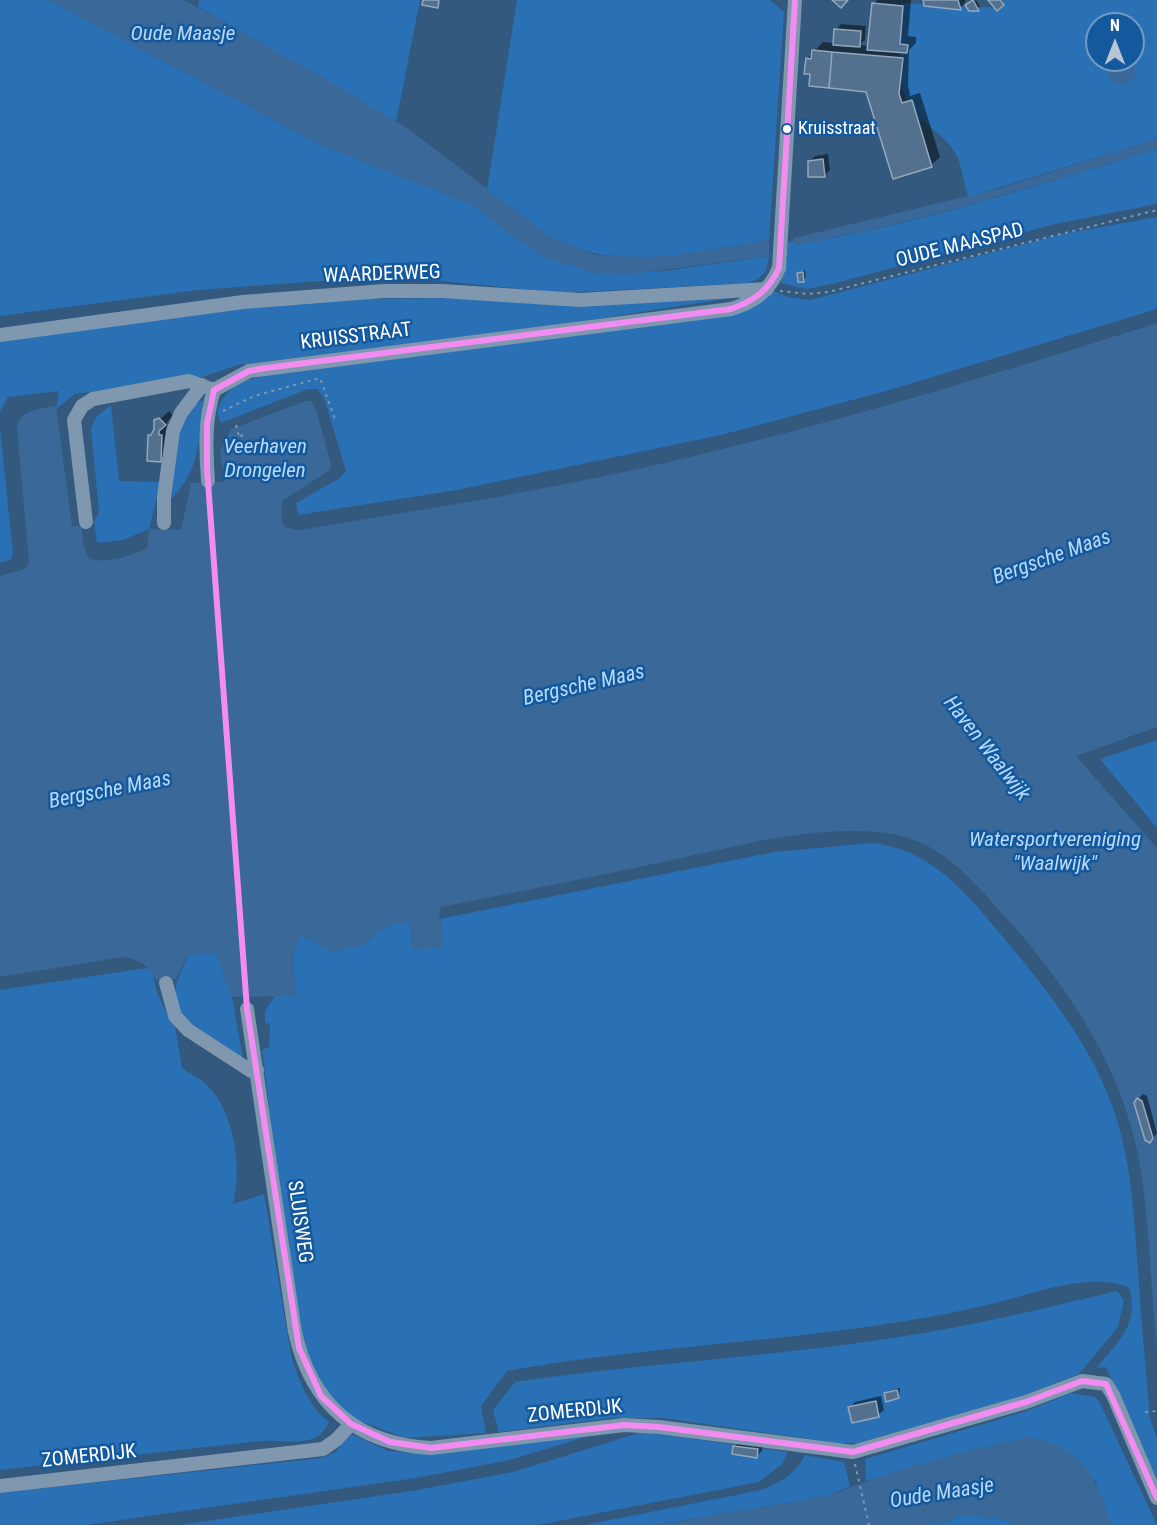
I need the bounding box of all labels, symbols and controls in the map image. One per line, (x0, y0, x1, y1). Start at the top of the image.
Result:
north arrow (1085, 12, 1145, 72)
text: N (1110, 16, 1120, 35)
water label: Oude Maasje (131, 22, 235, 48)
place label: Kruisstraat (798, 118, 876, 140)
marker: Kruisstraat (781, 123, 793, 135)
street label: OUDE MAASPAD (894, 219, 1026, 273)
street label: WAARDERWEG (323, 261, 441, 289)
street label: KRUISSTRAAT (299, 318, 413, 356)
water label: Veerhaven Drongelen (223, 435, 307, 485)
water label: Bergsche Maas (990, 525, 1114, 591)
water label: Bergsche Maas (521, 660, 647, 712)
water label: Haven Waalwijk (937, 692, 1035, 806)
water label: Bergsche Maas (47, 767, 173, 815)
water label: Watersportvereniging "Waalwijk" (969, 828, 1141, 878)
street label: SLUISWEG (281, 1179, 317, 1265)
street label: ZOMERDIJK (527, 1395, 623, 1429)
street label: ZOMERDIJK (41, 1440, 137, 1474)
water label: Oude Maasje (888, 1473, 996, 1515)

